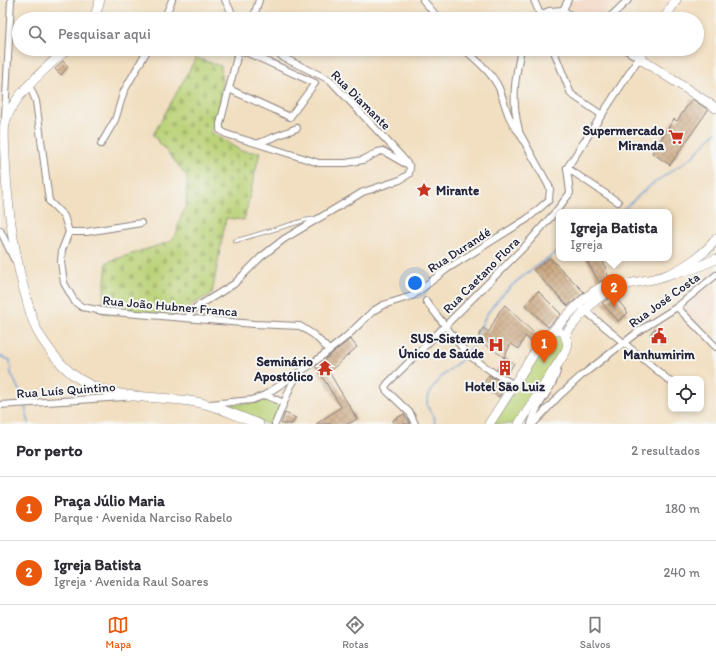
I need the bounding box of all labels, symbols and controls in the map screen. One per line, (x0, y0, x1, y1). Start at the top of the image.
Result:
search box (12, 12, 704, 56)
icon: search (26, 23, 48, 45)
text: Pesquisar aqui (58, 25, 151, 43)
street label: Rua Diamante (328, 67, 394, 133)
place label: Supermercado Miranda (583, 123, 664, 153)
supermarket icon: Supermercado Miranda (667, 128, 685, 146)
place icon: Mirante (415, 181, 433, 199)
place label: Mirante (436, 183, 479, 198)
popup (556, 209, 672, 261)
text: Igreja Batista (570, 219, 658, 237)
street label: Rua Durandé (425, 224, 493, 276)
street label: Rua Caetano Flora (440, 233, 523, 316)
text: Igreja (570, 237, 603, 252)
street label: Rua José Costa (626, 269, 703, 331)
your location (405, 273, 425, 293)
pin: 2 (601, 274, 627, 307)
street label: Rua João Hubner Franca (102, 293, 239, 319)
public building icon: Manhumirim (650, 327, 668, 345)
pin: 1 (531, 330, 557, 363)
place label: SUS-Sistema Único de Saúde (398, 331, 484, 361)
hospital icon: SUS-Sistema Único de Saúde (487, 336, 505, 354)
place label: Manhumirim (623, 347, 695, 362)
place label: Seminário Apostólico (253, 354, 313, 385)
temple icon: Seminário Apostólico (316, 359, 334, 377)
building icon: Hotel São Luiz (496, 359, 514, 377)
map controls (668, 376, 704, 412)
button: locate (668, 376, 704, 412)
street label: Rua Luís Quintino (16, 379, 116, 401)
place label: Hotel São Luiz (465, 379, 546, 394)
text: Por perto (16, 440, 83, 460)
text: 2 resultados (631, 443, 700, 458)
text: Praça Júlio Maria (54, 492, 165, 510)
text: 1 (26, 501, 32, 516)
text: 180 m (665, 501, 700, 516)
text: Parque · Avenida Narciso Rabelo (54, 510, 232, 525)
text: Igreja Batista (54, 556, 141, 574)
text: 2 (26, 565, 32, 580)
text: 240 m (663, 565, 700, 580)
text: Igreja · Avenida Raul Soares (54, 574, 209, 589)
tab: Mapa (106, 614, 131, 651)
tab: Rotas (342, 614, 369, 651)
tab: Salvos (580, 614, 610, 651)

